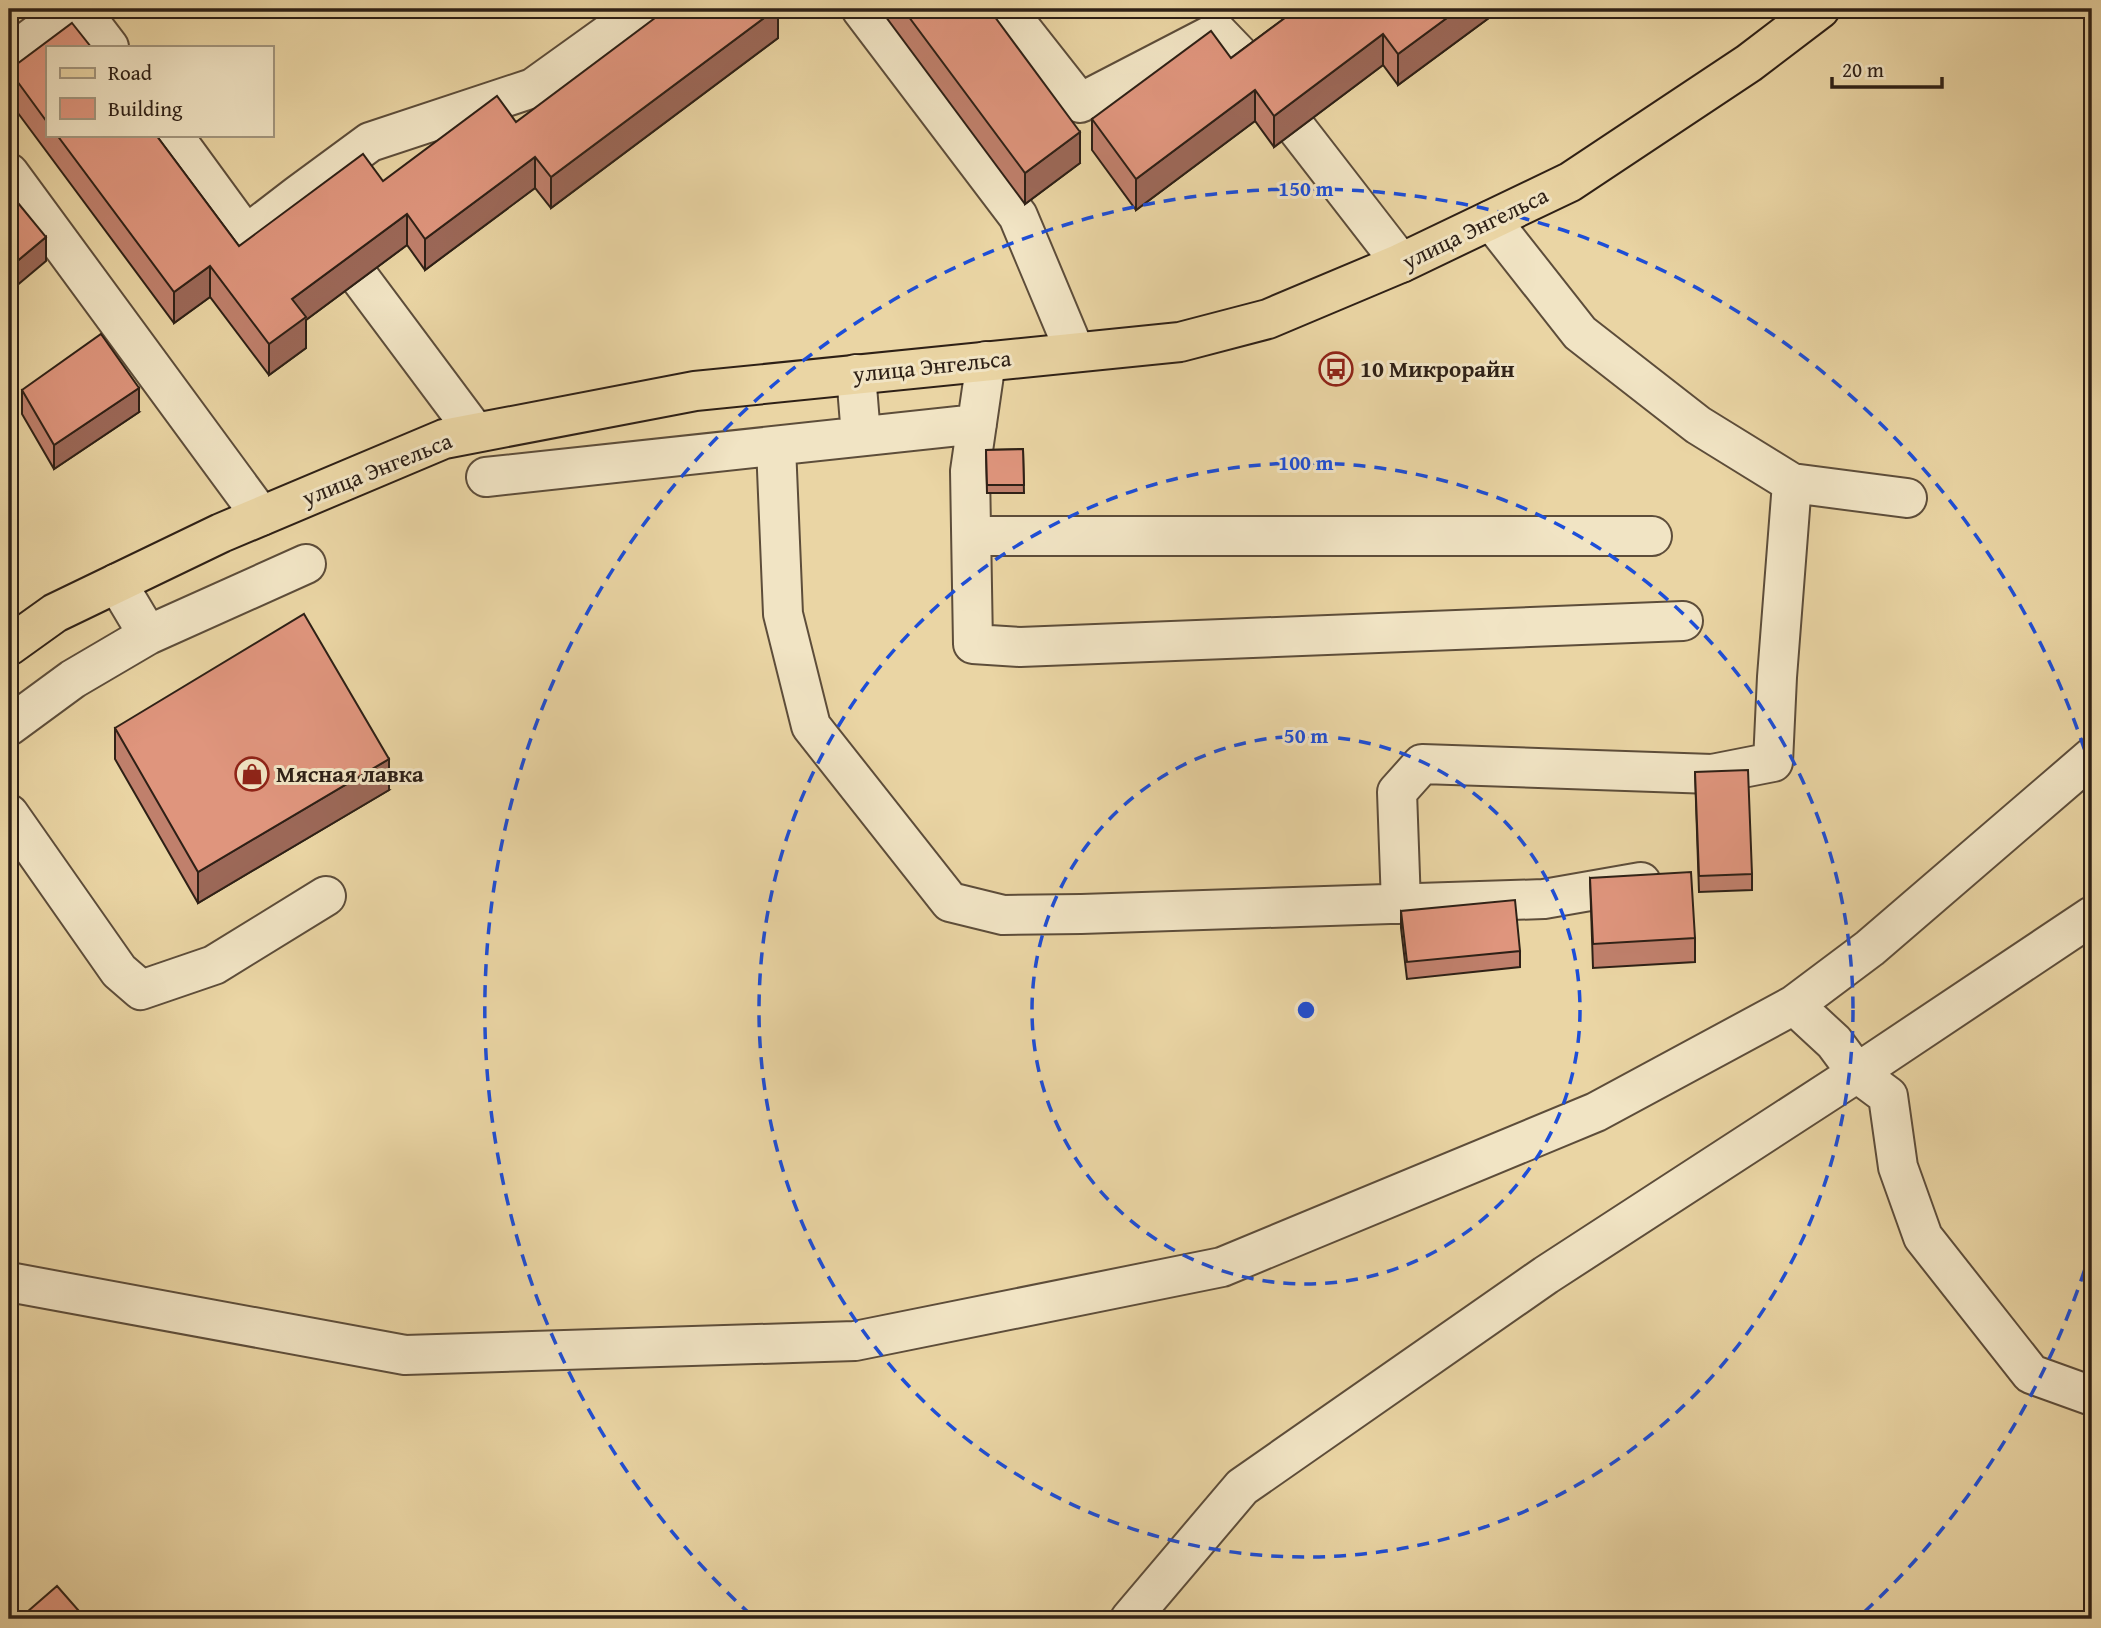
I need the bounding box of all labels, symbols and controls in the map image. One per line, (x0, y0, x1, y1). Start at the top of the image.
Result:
legend (46, 46, 273, 136)
scale bar (1832, 46, 1942, 90)
text: 20 m (1842, 54, 1884, 85)
text: Road (108, 57, 153, 88)
text: Building (108, 93, 183, 124)
text: 150 m (1278, 173, 1334, 204)
street label: улица Энгельса (1395, 178, 1553, 278)
street label: улица Энгельса (850, 341, 1013, 390)
bus stop icon: 10 Микрорайн (1317, 350, 1355, 388)
place label: 10 Микрорайн (1360, 352, 1515, 385)
street label: улица Энгельса (296, 423, 457, 514)
text: 100 m (1278, 447, 1334, 478)
text: 50 m (1284, 720, 1328, 751)
shop icon: Мясная лавка (233, 755, 271, 793)
place label: Мясная лавка (276, 757, 424, 790)
centre of rings (1294, 998, 1318, 1022)

